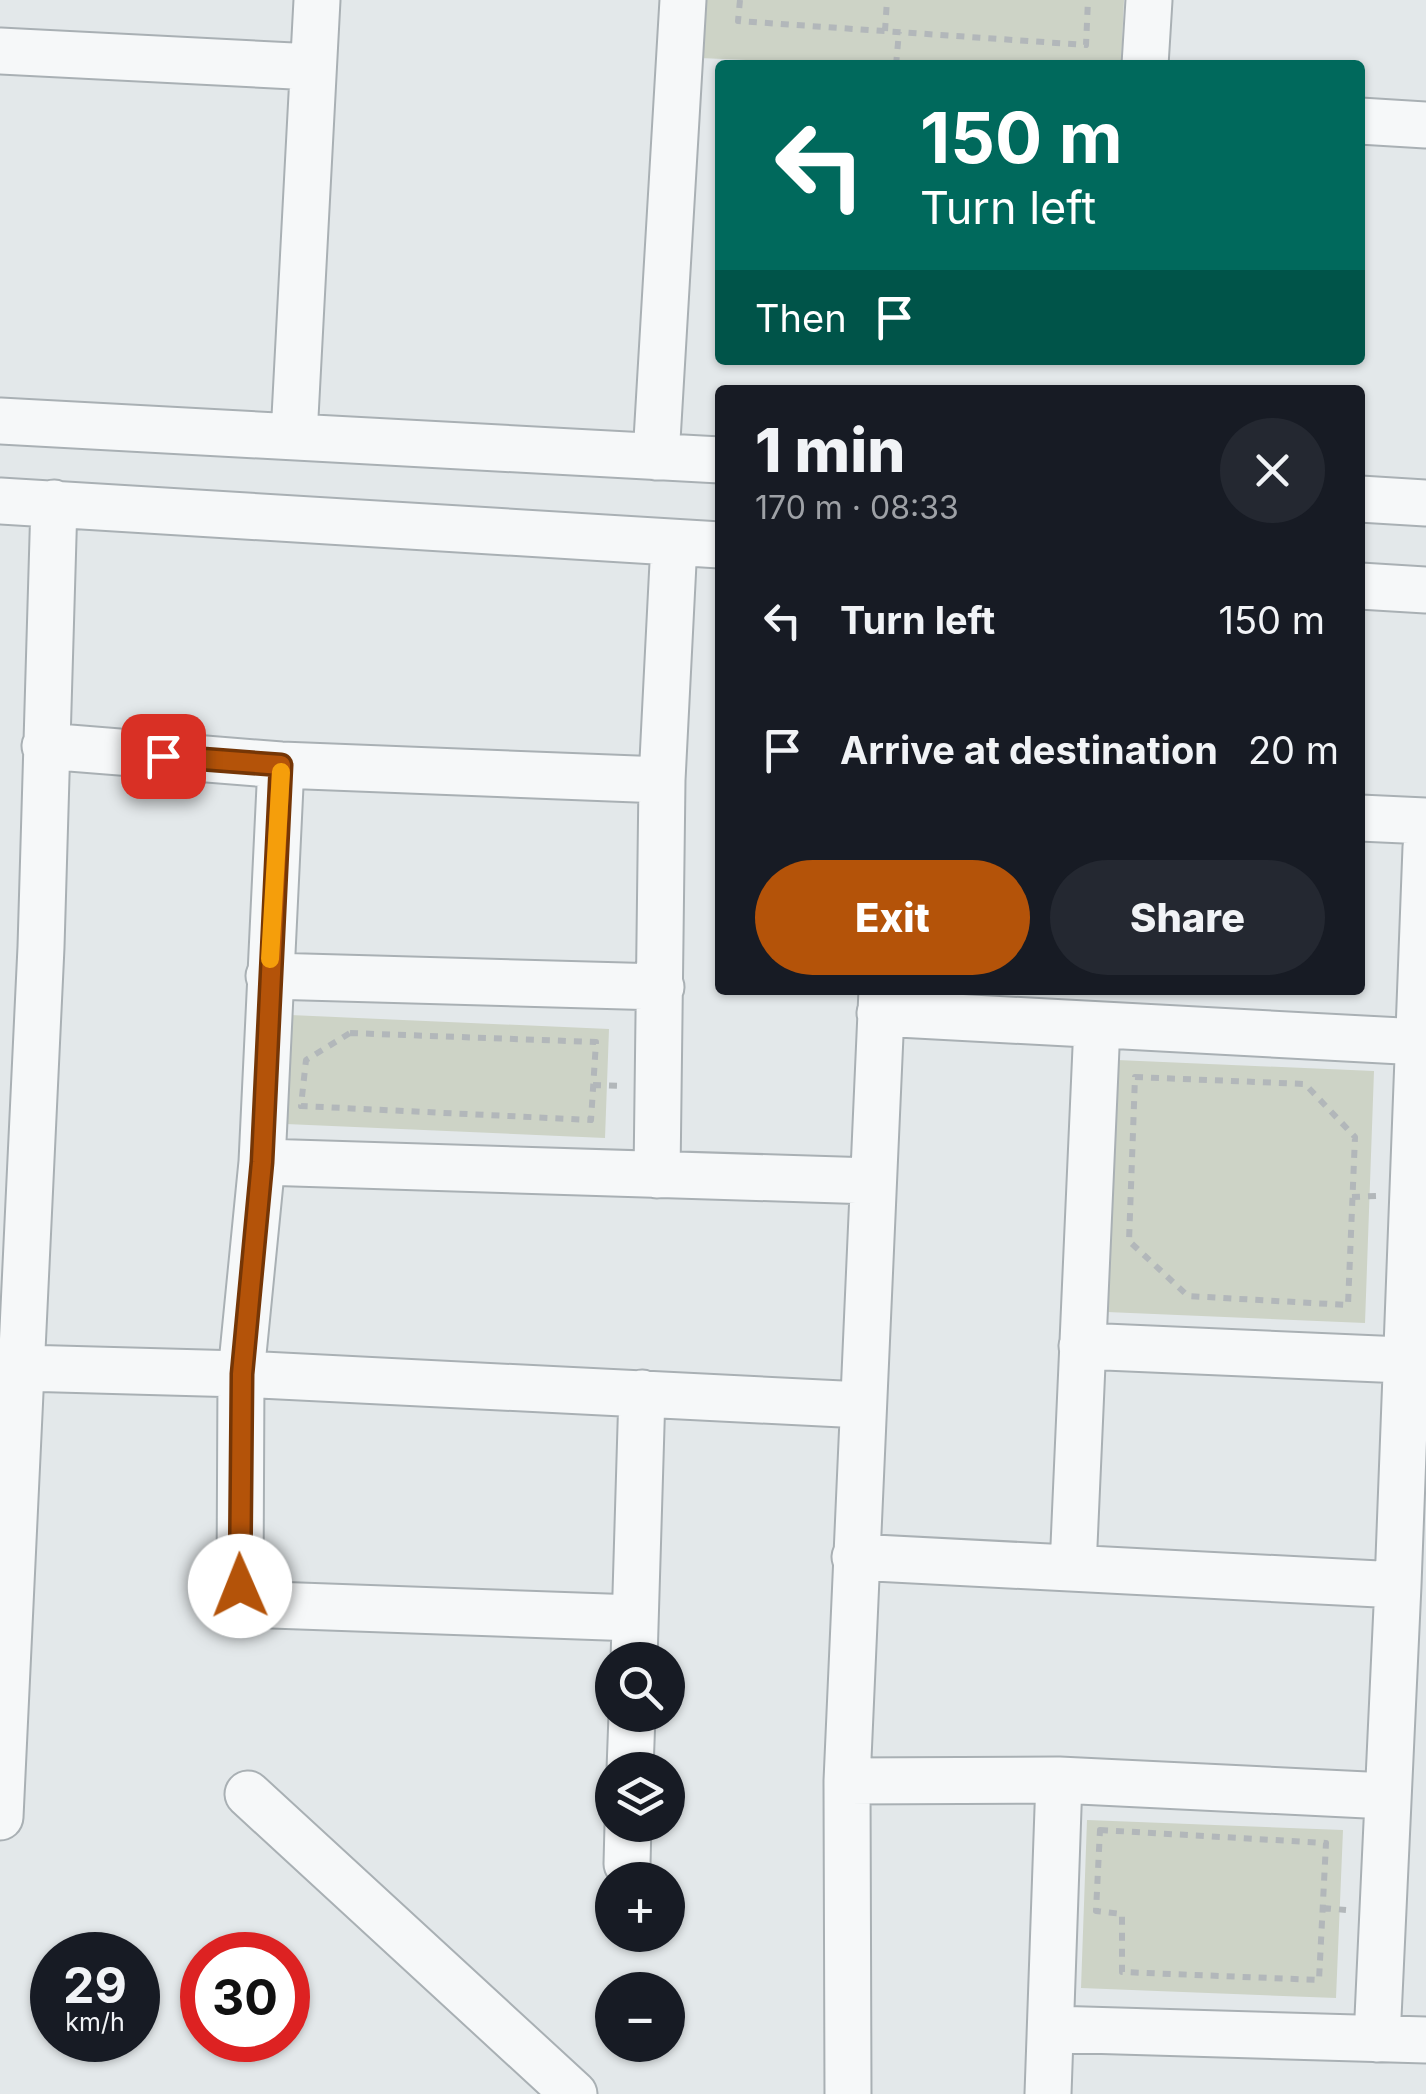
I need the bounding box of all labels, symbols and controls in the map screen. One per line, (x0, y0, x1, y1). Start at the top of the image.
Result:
text: 150 m (920, 95, 1123, 180)
icon: left (755, 100, 885, 230)
text: Turn left (920, 180, 1096, 235)
icon: arrive (867, 290, 922, 345)
text: Then (755, 295, 847, 341)
text: 1 min (755, 414, 905, 486)
button: close (1220, 418, 1325, 523)
text: 170 m · 08:33 (755, 488, 959, 527)
icon: left (755, 593, 810, 648)
text: Turn left (840, 597, 995, 643)
text: 150 m (1218, 597, 1325, 643)
pin (121, 714, 206, 799)
icon: arrive (755, 723, 810, 778)
text: Arrive at destination (840, 727, 1218, 773)
text: 20 m (1248, 727, 1339, 773)
icon: arrive (136, 729, 191, 784)
button: Exit (755, 860, 1030, 975)
button: Share (1050, 860, 1325, 975)
position arrow (188, 1534, 292, 1638)
map controls (595, 1642, 685, 2062)
button: search (595, 1642, 685, 1732)
button: layers (595, 1752, 685, 1842)
button: + (595, 1862, 685, 1952)
speed limit sign: 30 (180, 1932, 310, 2062)
text: 29 (63, 1955, 127, 2015)
button: − (595, 1972, 685, 2062)
text: km/h (65, 2007, 125, 2037)

